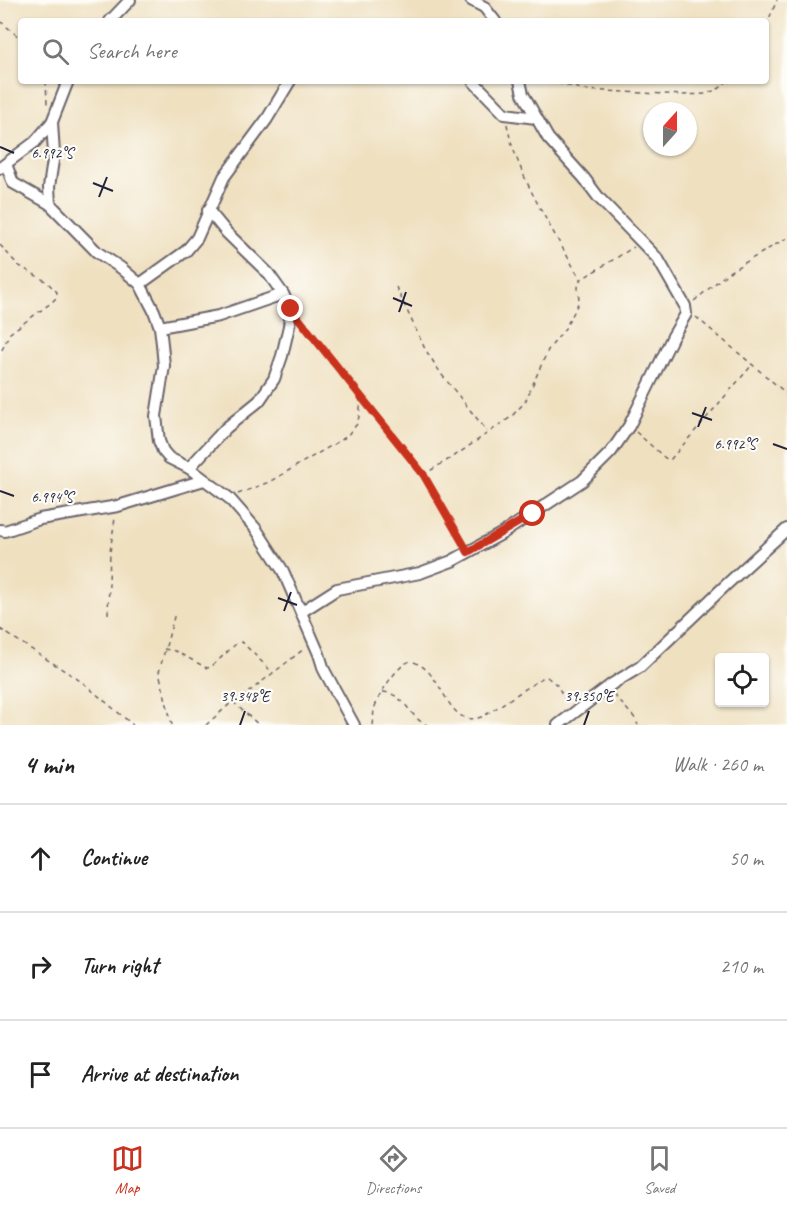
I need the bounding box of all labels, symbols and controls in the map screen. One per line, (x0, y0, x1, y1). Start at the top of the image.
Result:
search box (18, 18, 769, 84)
icon: search (39, 35, 72, 68)
text: Search here (87, 37, 177, 65)
north arrow (643, 102, 697, 156)
text: 6.992°S (31, 144, 75, 163)
route end (277, 295, 303, 321)
text: 6.992°S (714, 435, 758, 454)
text: 6.994°S (31, 488, 75, 507)
route start (519, 500, 545, 526)
map controls (715, 653, 769, 707)
button: locate (715, 653, 769, 707)
text: 39.348°E (221, 687, 272, 706)
text: 39.350°E (565, 687, 616, 706)
text: 4 min (24, 748, 74, 781)
text: Walk · 260 m (673, 752, 763, 777)
icon: ahead (24, 842, 57, 875)
text: Continue (81, 844, 147, 872)
text: 50 m (729, 846, 763, 871)
icon: right (24, 950, 57, 983)
text: Turn right (81, 952, 158, 980)
text: 210 m (720, 954, 763, 979)
icon: arrive (24, 1058, 57, 1091)
text: Arrive at destination (81, 1060, 238, 1088)
tab: Map (111, 1142, 144, 1198)
tab: Directions (366, 1142, 421, 1198)
tab: Saved (643, 1142, 676, 1198)

